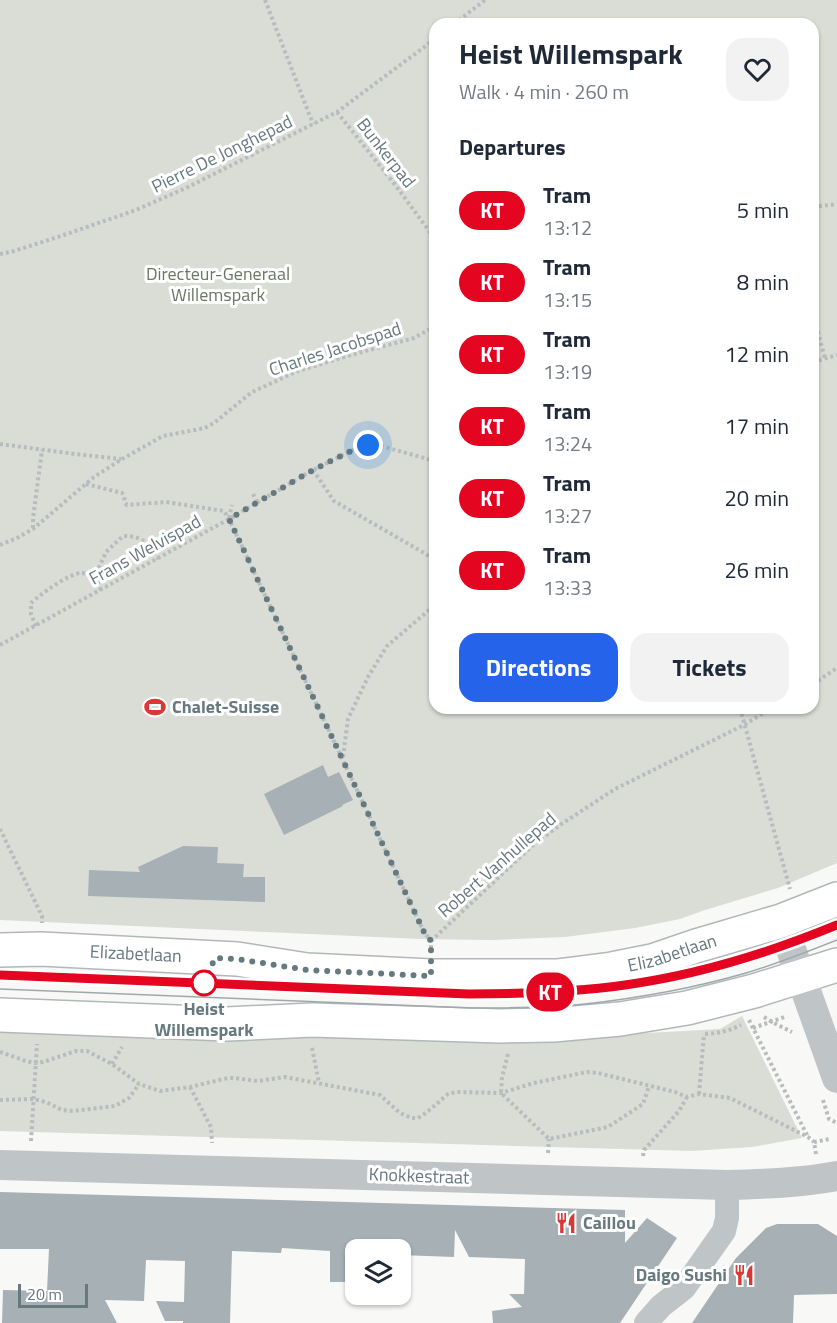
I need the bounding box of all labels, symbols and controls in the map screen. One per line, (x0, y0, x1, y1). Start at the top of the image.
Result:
text: Heist Willemspark (459, 32, 683, 75)
button: heart (726, 38, 789, 101)
text: Walk · 4 min · 260 m (459, 76, 629, 107)
street label: Pierre De Jonghepad (147, 108, 297, 199)
street label: Bunkerpad (350, 112, 422, 193)
text: Departures (459, 130, 566, 164)
text: Tram (543, 178, 591, 212)
text: 5 min (737, 193, 789, 227)
text: KT (480, 194, 504, 226)
text: 13:12 (543, 212, 592, 243)
text: Tram (543, 250, 591, 284)
park label: Directeur-Generaal Willemspark (146, 260, 290, 308)
text: 8 min (737, 265, 789, 299)
text: KT (480, 266, 504, 298)
text: 13:15 (543, 284, 592, 315)
street label: Charles Jacobspad (265, 314, 404, 383)
text: Tram (543, 322, 591, 356)
text: 12 min (724, 337, 789, 371)
text: KT (480, 338, 504, 370)
text: 13:19 (543, 356, 592, 387)
text: Tram (543, 394, 591, 428)
text: 17 min (724, 409, 789, 443)
text: KT (480, 410, 504, 442)
text: 13:24 (543, 428, 592, 459)
your location (353, 430, 383, 460)
text: Tram (543, 466, 591, 500)
text: 20 min (724, 481, 789, 515)
text: KT (480, 482, 504, 514)
text: 13:27 (543, 500, 592, 531)
street label: Frans Welvispad (84, 508, 206, 591)
text: Tram (543, 538, 591, 572)
text: 26 min (724, 553, 789, 587)
text: KT (480, 554, 504, 586)
text: 13:33 (543, 572, 592, 603)
button: Directions (459, 633, 618, 702)
button: Tickets (630, 633, 789, 702)
place label: Chalet-Suisse (172, 693, 279, 720)
sports icon: Chalet-Suisse (143, 695, 167, 719)
street label: Robert Vanhullepad (432, 806, 562, 924)
street label: Elizabetlaan (625, 927, 720, 979)
street label: Elizabetlaan (89, 938, 183, 969)
marker: Heist Willemspark (191, 970, 217, 996)
line badge: KT (523, 972, 577, 1012)
text: KT (538, 976, 562, 1008)
place label: Heist Willemspark (155, 995, 254, 1043)
street label: Knokkestraat (368, 1160, 470, 1191)
place label: Caillou (583, 1209, 636, 1236)
restaurant icon: Caillou (554, 1211, 578, 1235)
map controls (345, 1239, 411, 1305)
button: layers (345, 1239, 411, 1305)
place label: Daigo Sushi (636, 1261, 727, 1288)
restaurant icon: Daigo Sushi (732, 1263, 756, 1287)
scale bar (18, 1281, 88, 1308)
text: 20 m (27, 1282, 62, 1306)

